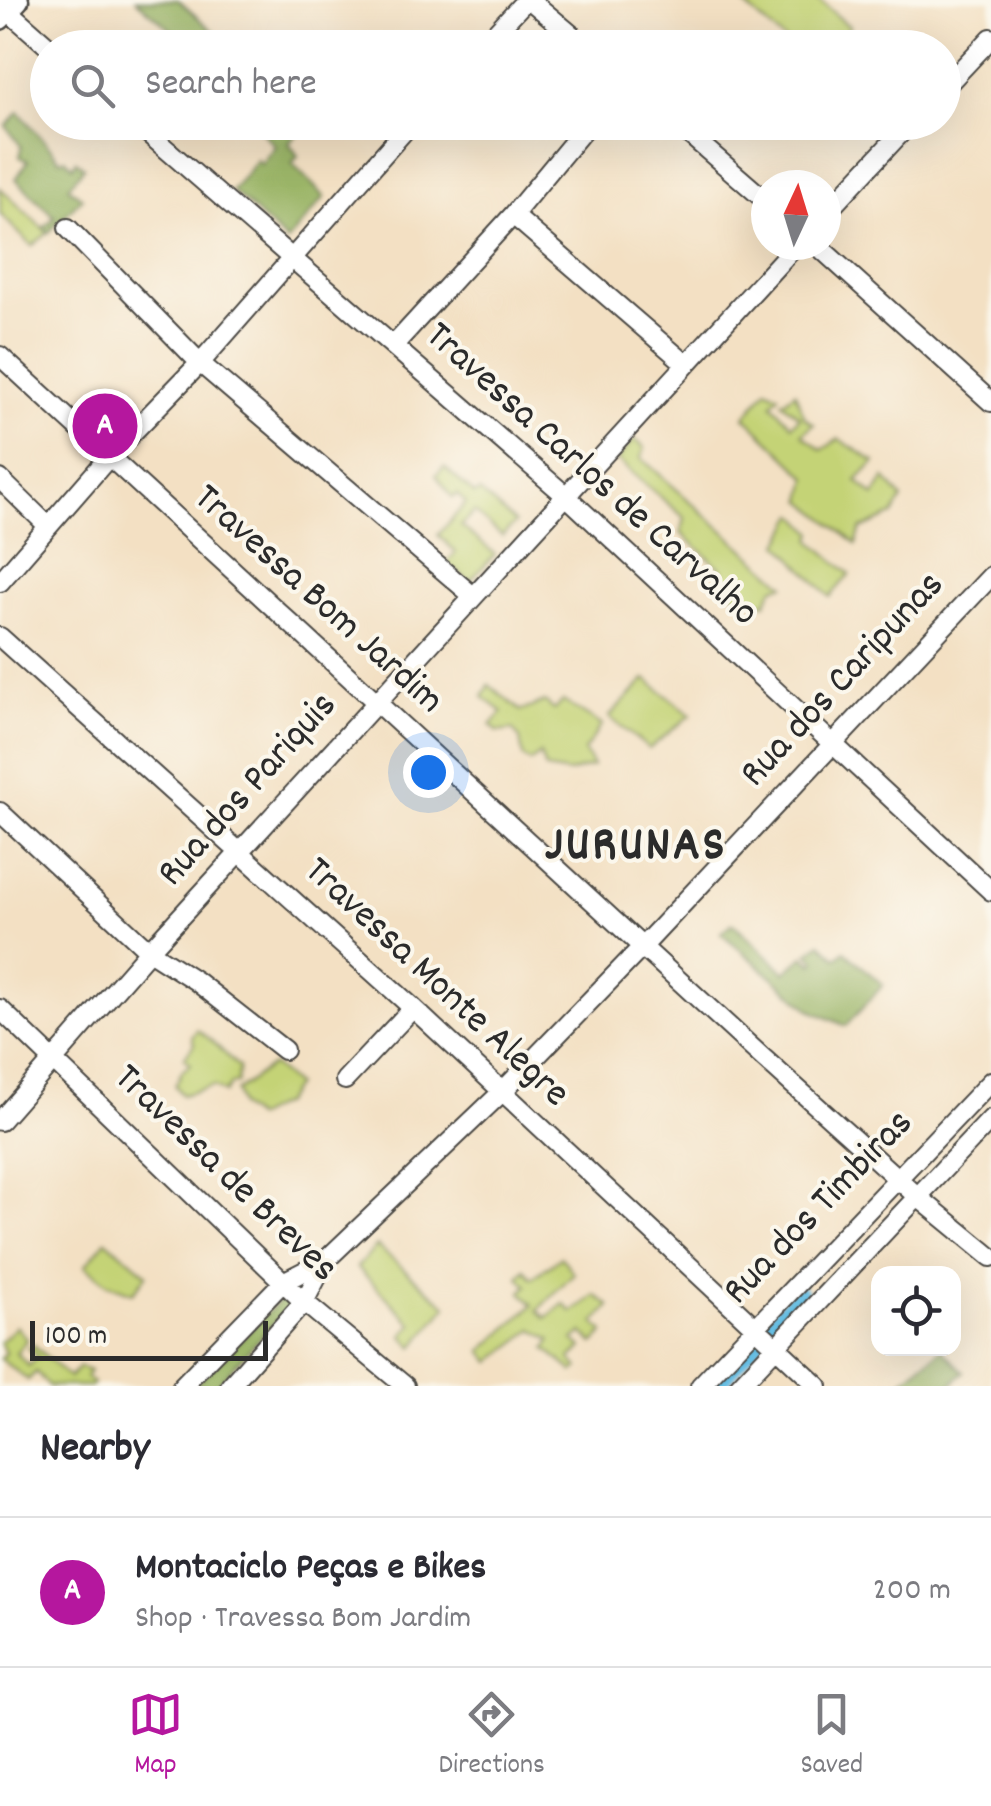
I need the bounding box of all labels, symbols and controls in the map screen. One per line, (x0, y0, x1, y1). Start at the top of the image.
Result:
search box (30, 30, 961, 140)
icon: search (65, 58, 120, 113)
text: Search here (145, 58, 317, 113)
north arrow (751, 170, 841, 260)
street label: Travessa Carlos de Carvalho (410, 310, 770, 642)
pin: A (72, 388, 138, 464)
street label: Travessa Bom Jardim (179, 473, 455, 729)
street label: Rua dos Caripunas (728, 560, 960, 802)
street label: Rua dos Pariquis (146, 681, 352, 901)
your location (403, 747, 454, 798)
district label: JURUNAS (545, 812, 727, 884)
street label: Travessa Monte Alegre (289, 845, 581, 1123)
street label: Travessa de Breves (99, 1053, 349, 1297)
street label: Rua dos Timbiras (712, 1098, 928, 1320)
map controls (871, 1266, 961, 1356)
button: locate (871, 1266, 961, 1356)
scale bar (30, 1316, 268, 1360)
text: 100 m (45, 1318, 107, 1358)
text: Nearby (40, 1421, 150, 1481)
text: Montaciclo Peças e Bikes (135, 1542, 486, 1597)
text: A (64, 1569, 81, 1615)
text: 200 m (873, 1569, 951, 1615)
text: Shop · Travessa Bom Jardim (135, 1597, 471, 1643)
tab: Map (128, 1687, 183, 1787)
tab: Directions (439, 1687, 545, 1787)
tab: Saved (801, 1687, 863, 1787)

